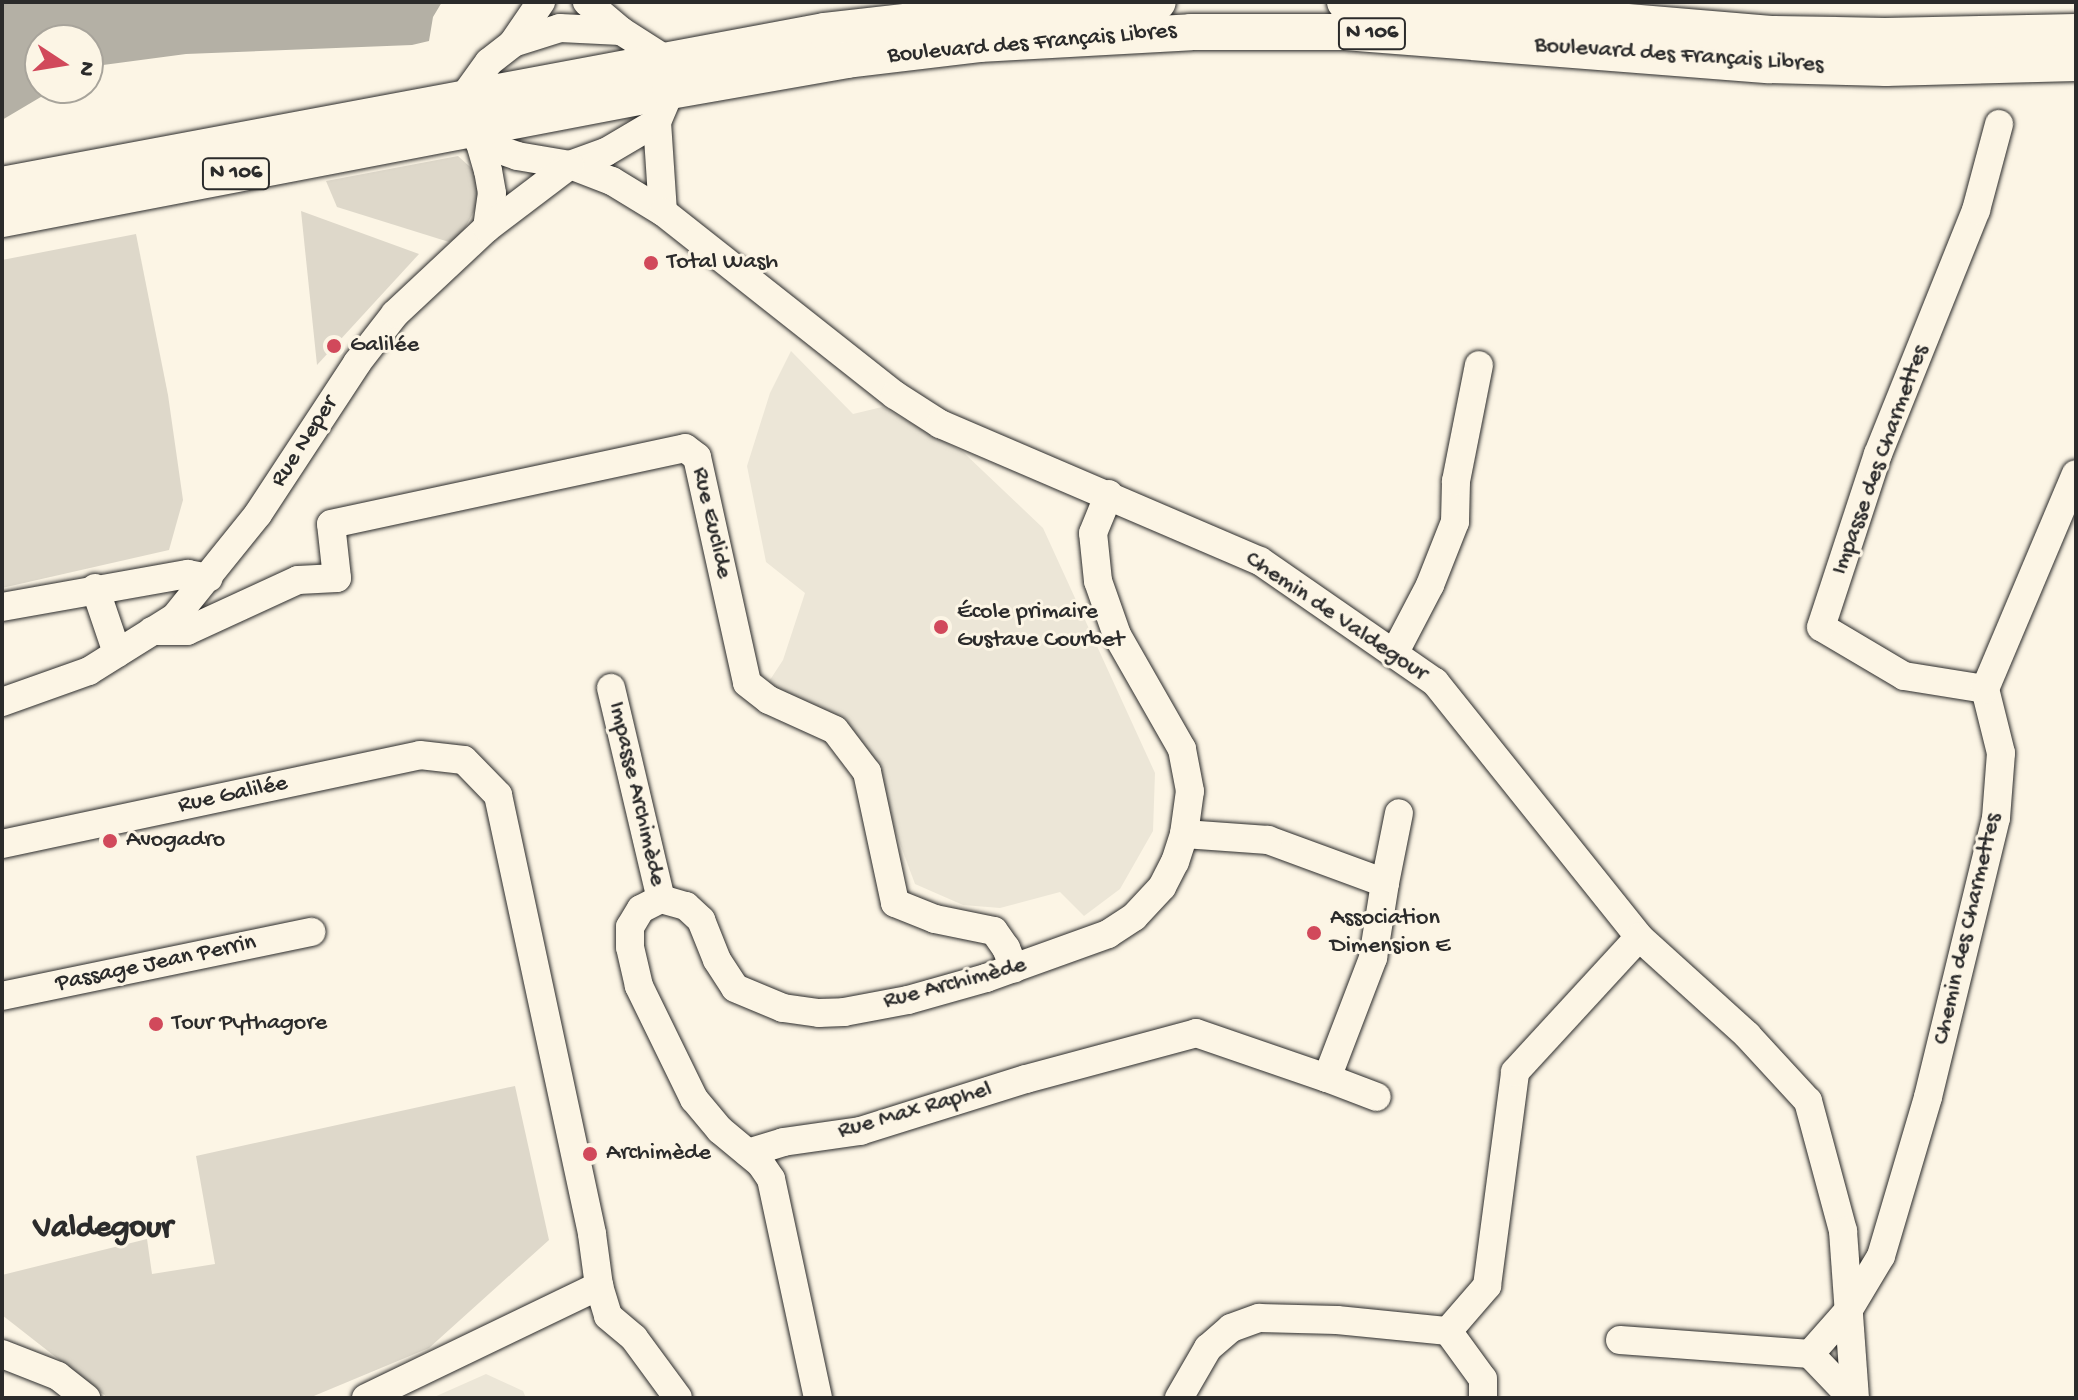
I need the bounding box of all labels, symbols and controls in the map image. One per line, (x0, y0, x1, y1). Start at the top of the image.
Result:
road number: N 106 (1336, 16, 1408, 52)
street label: Boulevard des Français Libres (886, 17, 1178, 71)
north arrow (24, 24, 104, 104)
street label: Boulevard des Français Libres (1533, 32, 1825, 80)
text: N (71, 59, 100, 78)
road number: N 106 (200, 156, 272, 192)
place label: Total Wash (667, 249, 778, 277)
marker: Total Wash (642, 254, 660, 272)
place label: Galilée (350, 332, 419, 360)
marker: Galilée (325, 337, 343, 355)
street label: Impasse des Charmettes (1826, 341, 1936, 579)
street label: Rue Neper (265, 391, 345, 493)
street label: Rue Euclide (684, 465, 738, 581)
street label: Chemin de Valdegour (1239, 545, 1433, 689)
place label: École primaire Gustave Courbet (957, 599, 1124, 655)
marker: École primaire Gustave Courbet (932, 618, 950, 636)
street label: Impasse Archimède (601, 699, 671, 889)
street label: Rue Galilée (176, 769, 290, 821)
street label: Chemin des Charmettes (1927, 811, 2009, 1047)
place label: Avogadro (126, 827, 225, 855)
marker: Avogadro (101, 832, 119, 850)
place label: Association Dimension E (1330, 905, 1450, 961)
marker: Association Dimension E (1305, 924, 1323, 942)
street label: Passage Jean Perrin (53, 929, 259, 999)
street label: Rue Archimède (880, 951, 1030, 1017)
place label: Tour Pythagore (172, 1010, 327, 1038)
marker: Tour Pythagore (147, 1015, 165, 1033)
street label: Rue Max Raphel (835, 1075, 995, 1147)
place label: Archimède (606, 1140, 711, 1168)
marker: Archimède (581, 1145, 599, 1163)
district label: Valdegour (33, 1210, 173, 1248)

